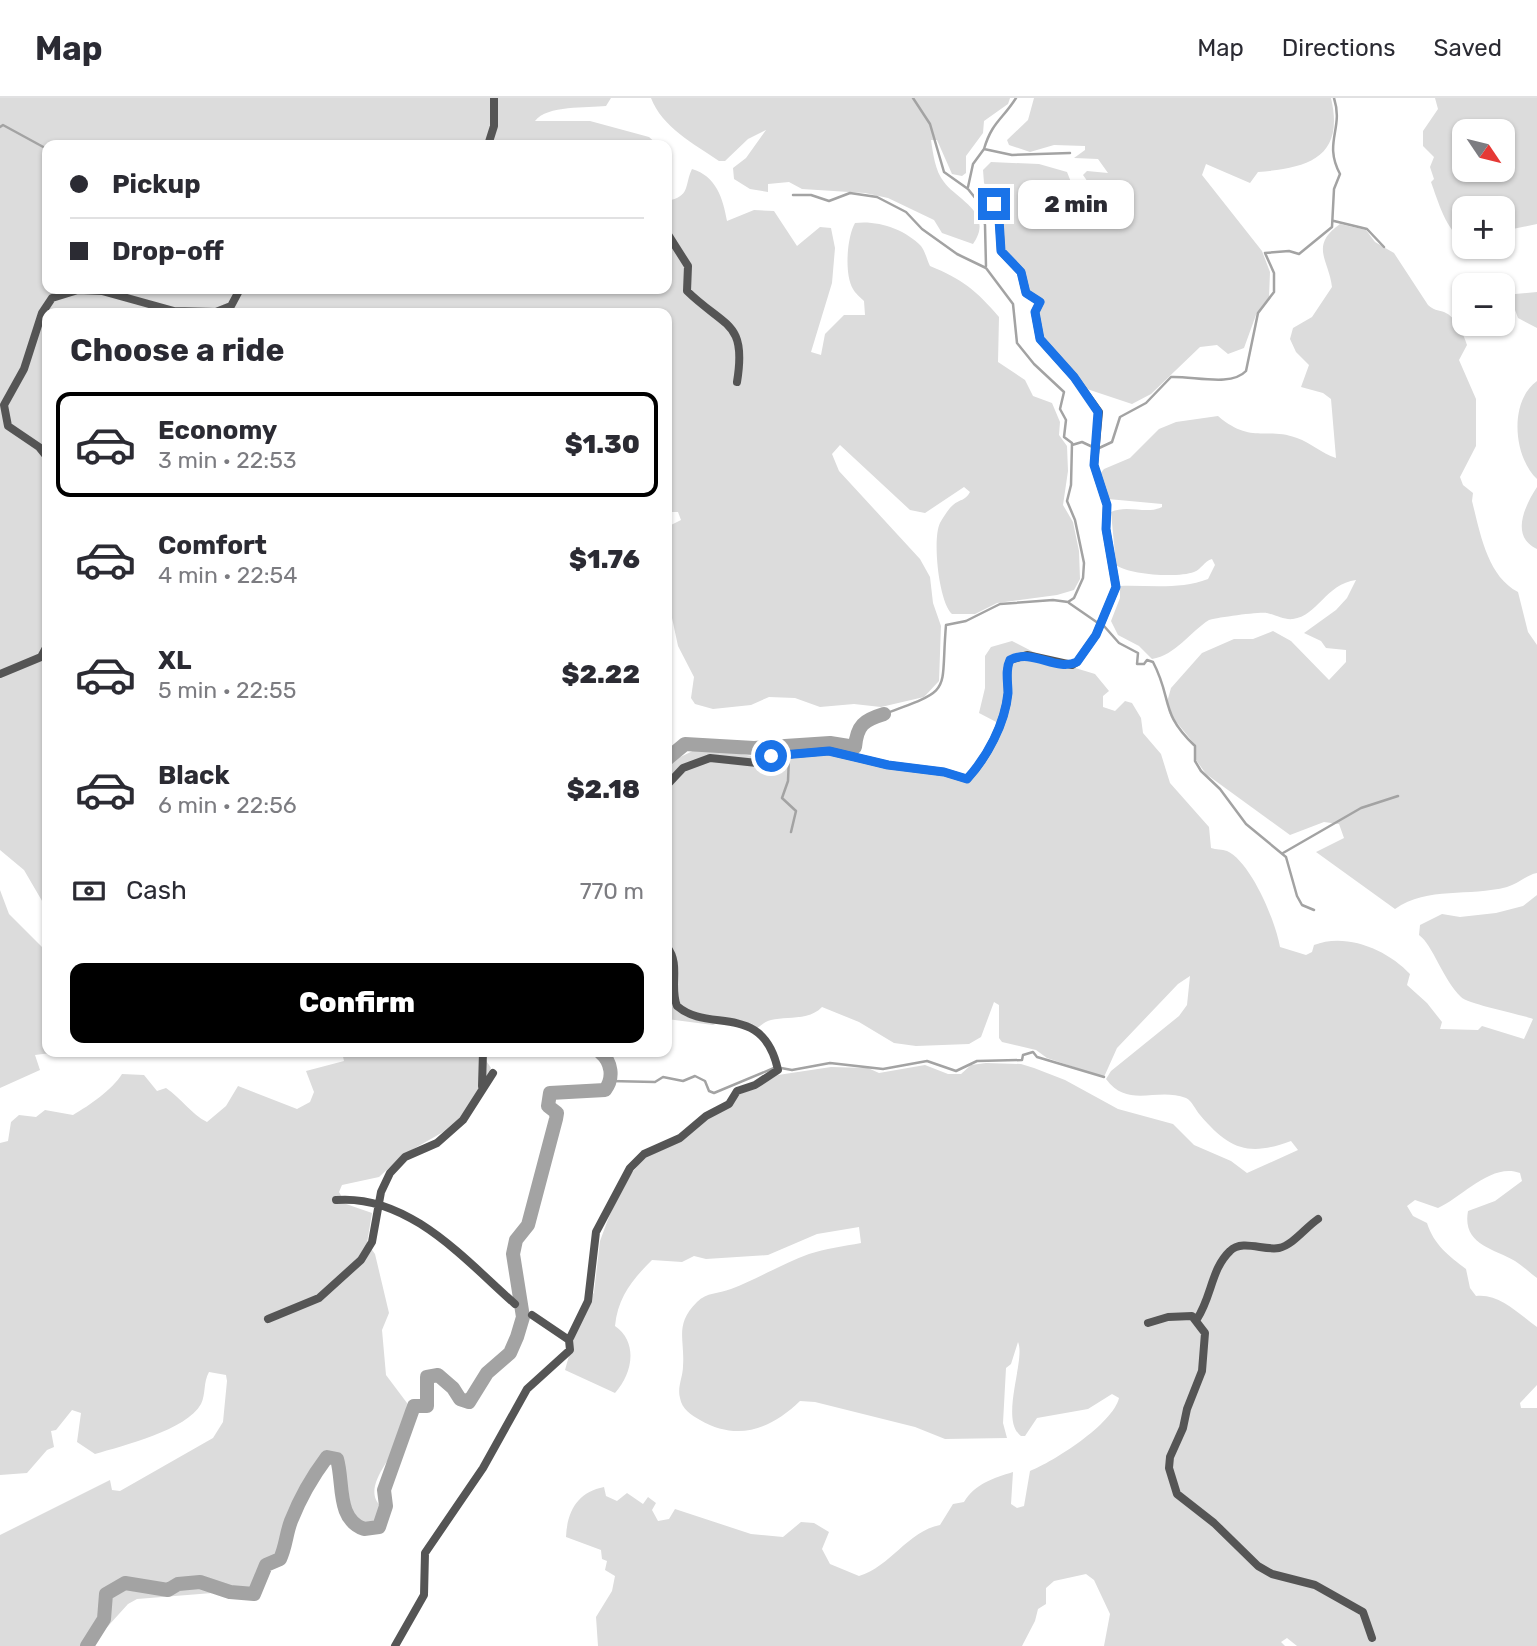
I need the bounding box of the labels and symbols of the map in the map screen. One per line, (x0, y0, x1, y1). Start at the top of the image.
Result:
north arrow (1452, 119, 1516, 182)
callout: 2 min (1018, 180, 1134, 228)
route end (978, 188, 1010, 220)
route start (755, 740, 787, 772)

